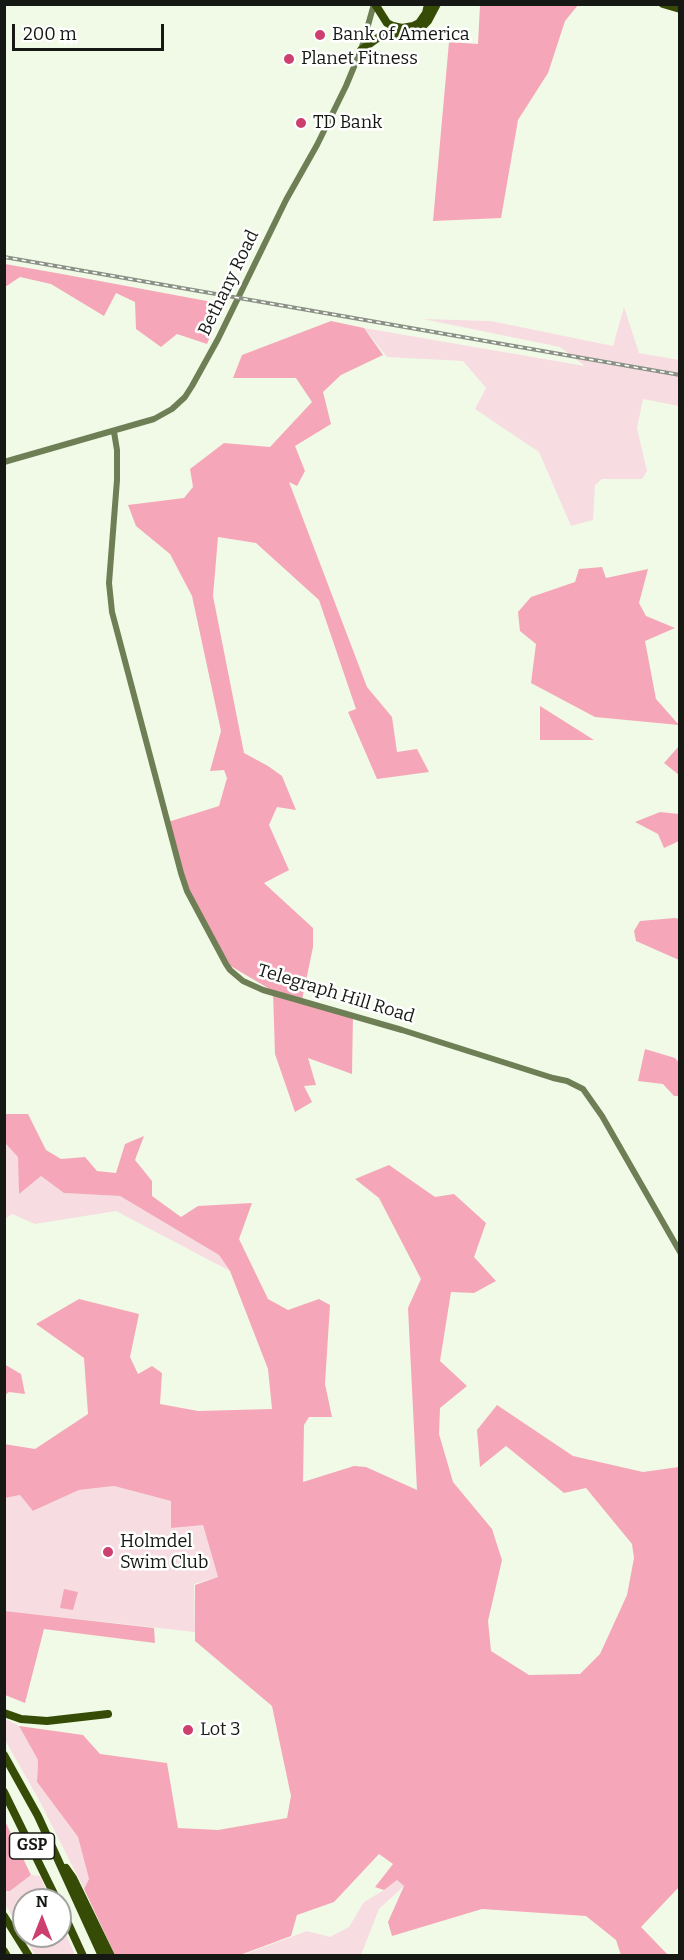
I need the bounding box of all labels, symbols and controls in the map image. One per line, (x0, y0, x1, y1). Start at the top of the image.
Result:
scale bar (15, 12, 166, 50)
text: 200 m (23, 23, 77, 45)
place label: Bank of America (332, 24, 470, 46)
marker: Bank of America (313, 28, 327, 42)
place label: Planet Fitness (301, 48, 418, 70)
marker: Planet Fitness (282, 52, 296, 66)
place label: TD Bank (313, 112, 382, 134)
marker: TD Bank (294, 116, 308, 130)
street label: Bethany Road (194, 227, 264, 339)
street label: Telegraph Hill Road (255, 960, 417, 1028)
place label: Holmdel Swim Club (120, 1531, 208, 1574)
marker: Holmdel Swim Club (101, 1545, 115, 1559)
place label: Lot 3 (200, 1719, 240, 1741)
marker: Lot 3 (181, 1723, 195, 1737)
road number: GSP (9, 1833, 54, 1859)
north arrow (12, 1888, 72, 1948)
text: N (36, 1892, 48, 1911)

